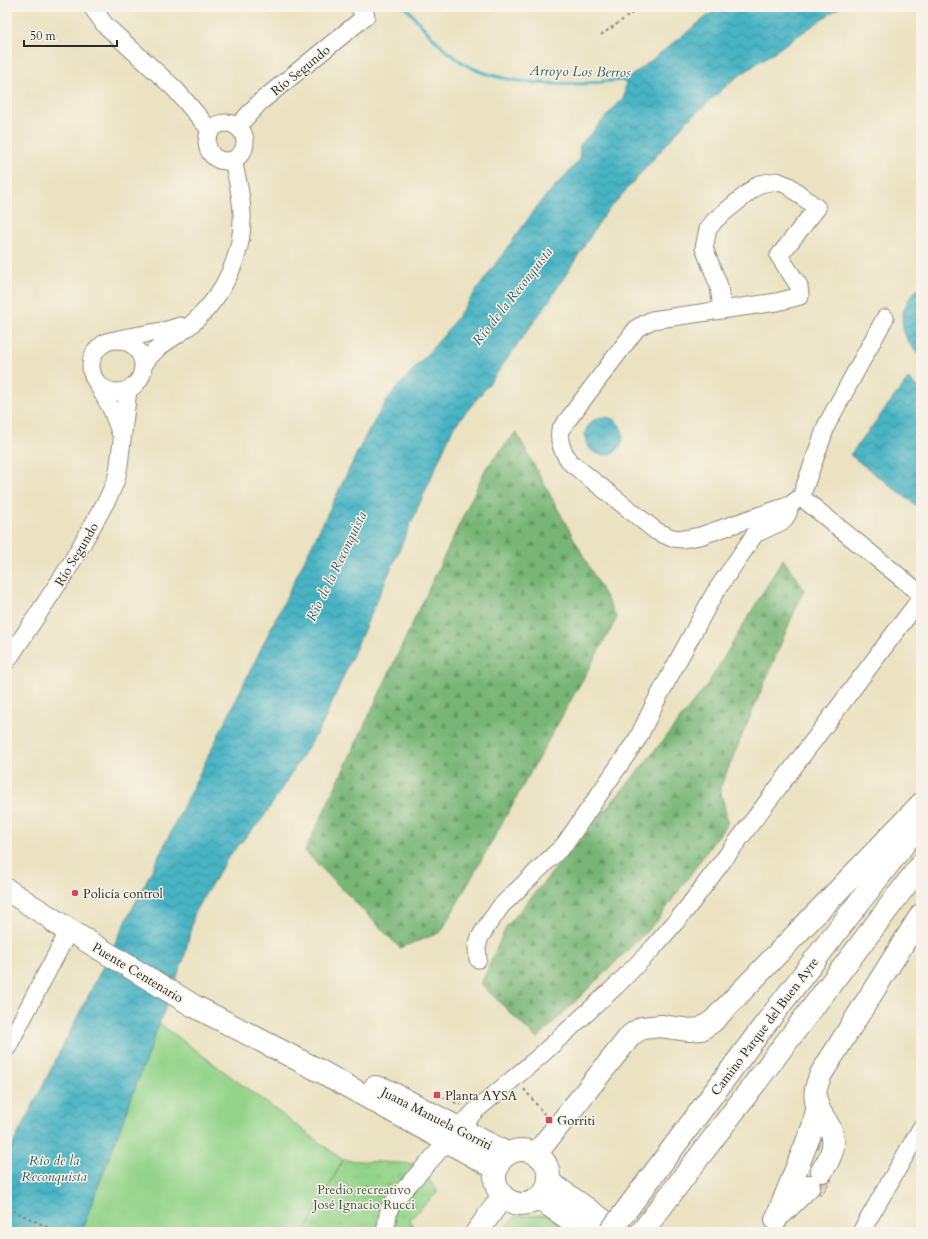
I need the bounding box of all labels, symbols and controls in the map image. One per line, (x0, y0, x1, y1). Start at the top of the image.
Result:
scale bar (24, 22, 117, 48)
text: 50 m (30, 28, 57, 44)
street label: Río Segundo (267, 41, 334, 100)
water label: Arroyo Los Berros (528, 61, 631, 82)
water label: Río de la Reconquista (468, 243, 557, 349)
water label: Río de la Reconquista (302, 508, 371, 624)
street label: Río Segundo (51, 519, 103, 590)
place label: Policía control (83, 885, 164, 903)
marker: Policía control (70, 888, 80, 898)
street label: Puente Centenario (89, 939, 186, 1007)
street label: Camino Parque del Buen Ayre (707, 954, 823, 1099)
street label: Juana Manuela Gorriti (376, 1082, 496, 1155)
place label: Planta AYSA (445, 1087, 518, 1105)
marker: Planta AYSA (432, 1090, 442, 1100)
place label: Gorriti (557, 1112, 596, 1130)
marker: Gorriti (544, 1115, 554, 1125)
water label: Río de la Reconquista (21, 1151, 87, 1186)
park label: Predio recreativo José Ignacio Rucci (311, 1181, 415, 1214)

